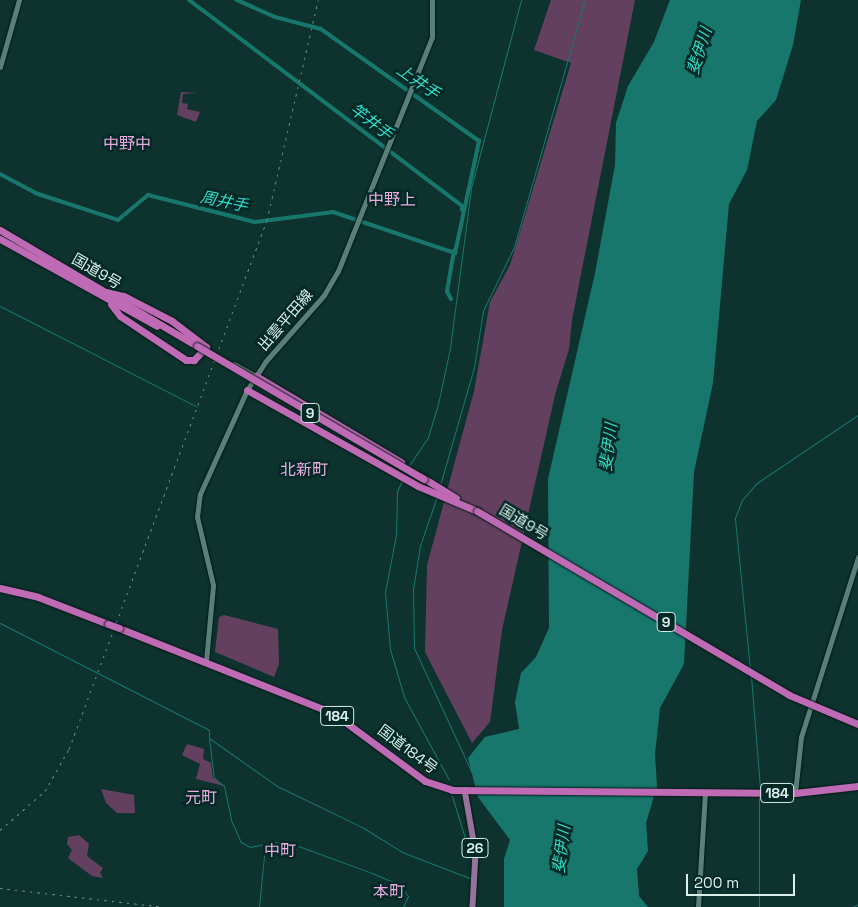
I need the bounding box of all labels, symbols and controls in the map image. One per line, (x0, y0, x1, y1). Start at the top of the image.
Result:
water label: 斐伊川 (684, 25, 716, 77)
water label: 上井手 (393, 60, 443, 104)
water label: 竿井手 (346, 100, 396, 144)
district label: 中野中 (103, 134, 151, 154)
water label: 周井手 (199, 188, 249, 216)
district label: 中野上 (368, 190, 416, 210)
street label: 国道9号 (69, 250, 125, 292)
street label: 出雲平田線 (254, 286, 316, 354)
road number: 9 (300, 402, 320, 424)
water label: 斐伊川 (597, 422, 621, 472)
district label: 北新町 (280, 460, 328, 480)
street label: 国道9号 (496, 500, 552, 544)
road number: 9 (656, 610, 676, 634)
road number: 184 (320, 704, 354, 728)
street label: 国道184号 (375, 721, 441, 777)
road number: 184 (760, 781, 794, 804)
district label: 元町 (185, 788, 217, 808)
water label: 斐伊川 (550, 824, 574, 874)
road number: 26 (461, 836, 489, 860)
district label: 中町 (264, 841, 296, 861)
scale bar (688, 864, 797, 896)
text: 200 m (694, 873, 739, 892)
district label: 本町 (373, 882, 405, 902)

